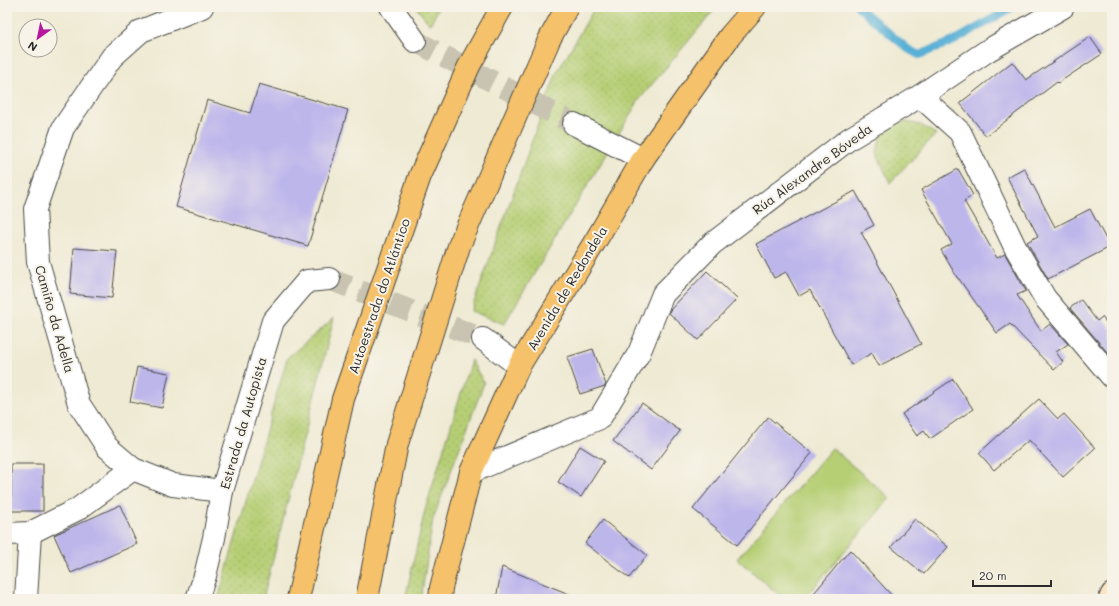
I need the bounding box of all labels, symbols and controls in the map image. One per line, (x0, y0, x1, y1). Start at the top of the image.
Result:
north arrow (18, 18, 58, 58)
text: N (25, 38, 40, 55)
street label: Rúa Alexandre Bóveda (748, 119, 875, 218)
street label: Autoestrada do Atlántico (344, 216, 413, 376)
street label: Avenida de Redondela (523, 223, 610, 353)
street label: Camiño da Adella (32, 263, 79, 375)
street label: Estrada da Autopista (215, 355, 270, 491)
scale bar (973, 562, 1051, 588)
text: 20 m (979, 567, 1007, 583)

